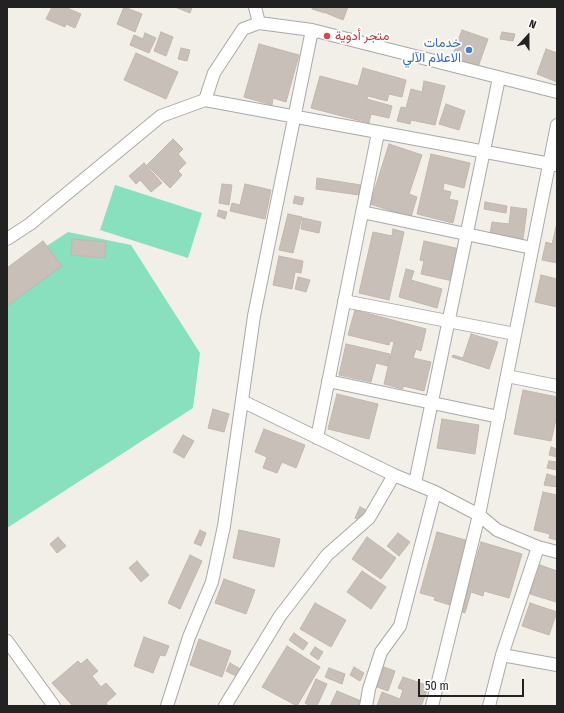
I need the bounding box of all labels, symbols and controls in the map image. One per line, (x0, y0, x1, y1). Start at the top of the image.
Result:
north arrow (508, 16, 548, 56)
text: N (527, 17, 538, 32)
place label: متجر أدوية (335, 28, 389, 44)
marker: متجر أدوية (322, 31, 332, 41)
place label: خدمات الاعلام الآلي (403, 35, 461, 66)
marker: خدمات الاعلام الآلي (464, 45, 474, 55)
scale bar (420, 671, 526, 697)
text: 50 m (425, 679, 449, 693)

